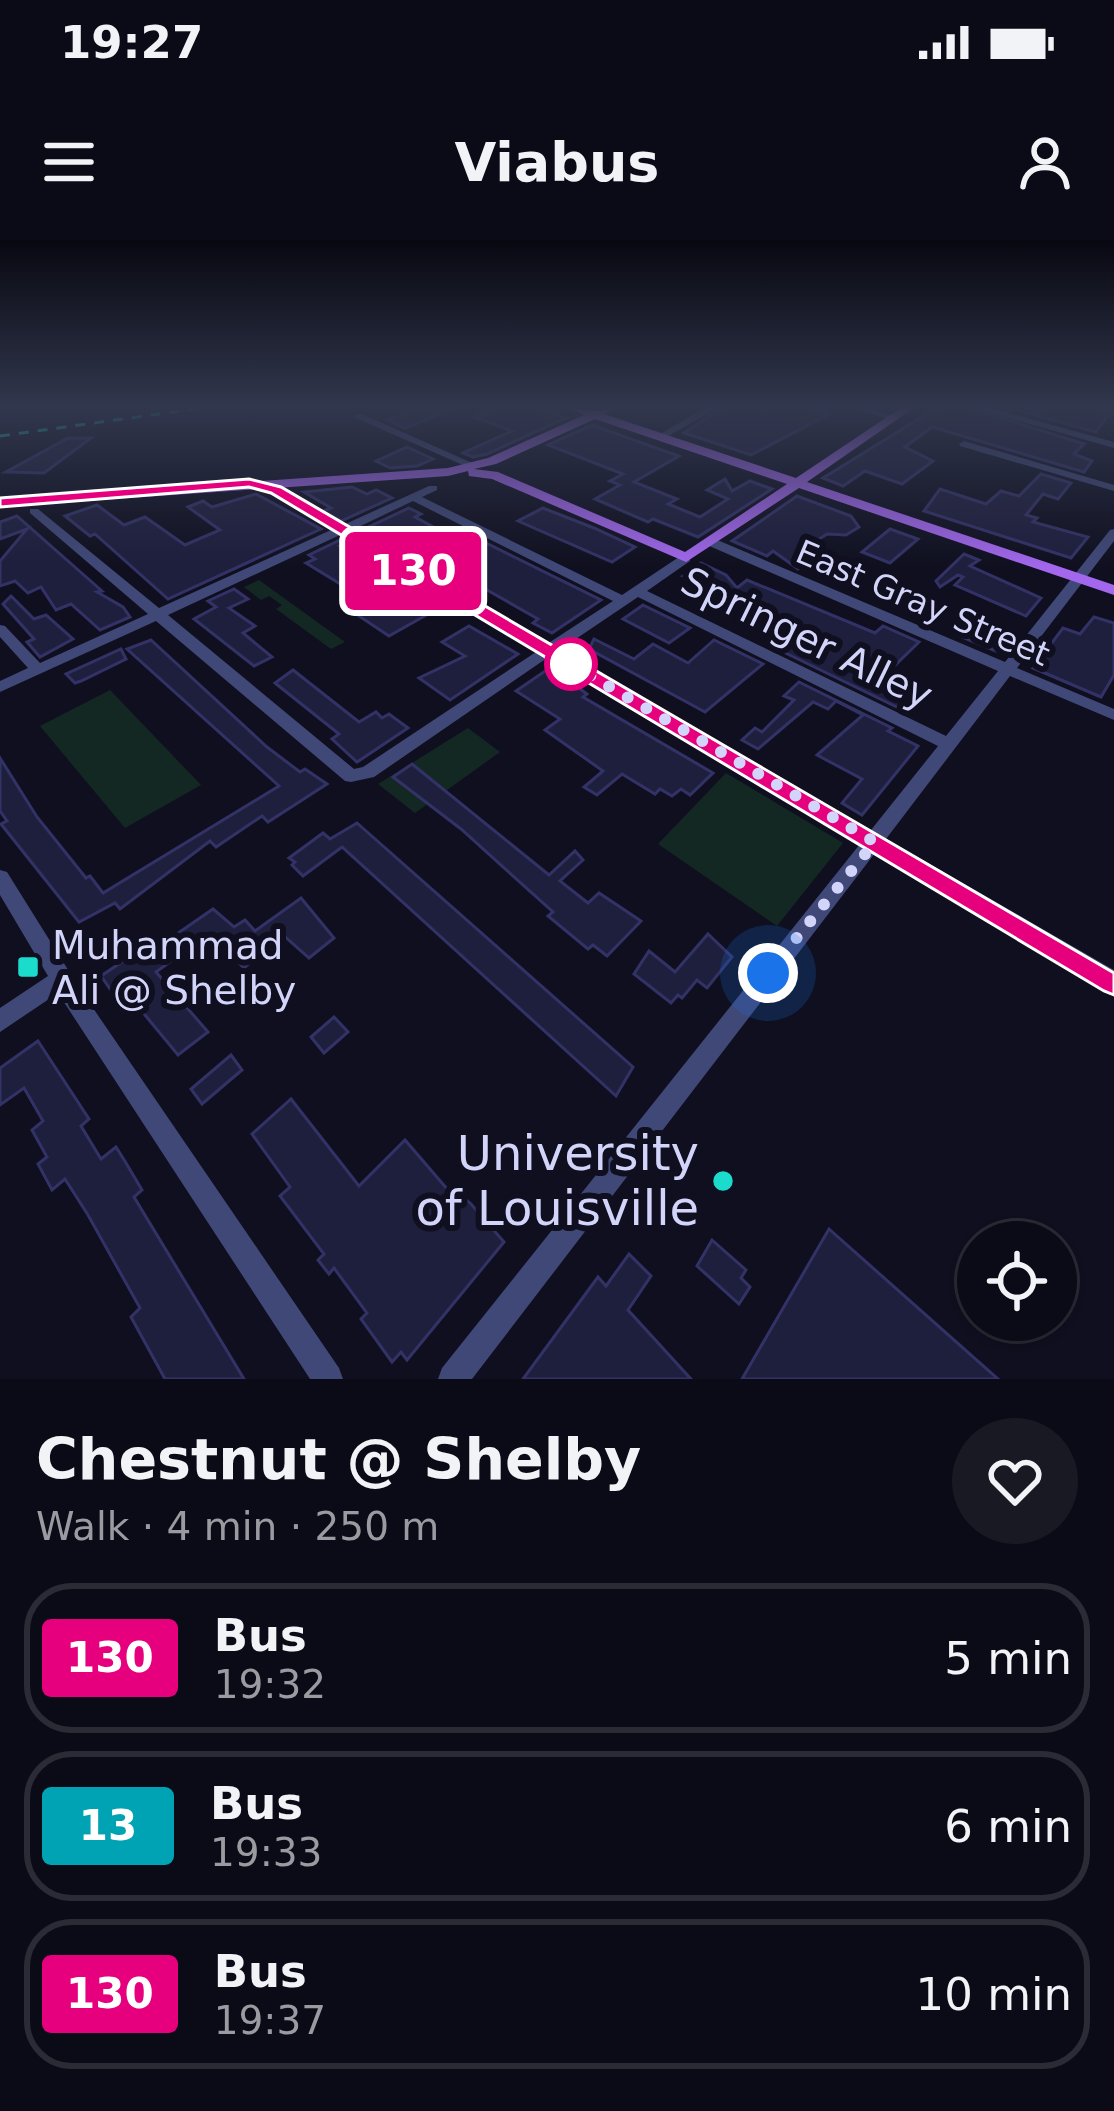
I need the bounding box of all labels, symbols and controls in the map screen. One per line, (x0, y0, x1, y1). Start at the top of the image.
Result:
text: 19:27 (60, 16, 203, 69)
icon: menu (36, 129, 102, 195)
icon: person (1012, 129, 1078, 195)
text: Viabus (454, 131, 660, 194)
line badge: 130 (344, 532, 482, 610)
street label: East Gray Street (790, 532, 1056, 674)
text: 130 (369, 546, 457, 595)
street label: Springer Alley (674, 558, 940, 718)
unlabelled marker (546, 639, 596, 689)
place label: Muhammad Ali @ Shelby (52, 923, 296, 1013)
your location (738, 943, 798, 1003)
marker: Muhammad Ali @ Shelby (15, 954, 41, 980)
place label: University of Louisville (416, 1125, 699, 1236)
marker: University of Louisville (710, 1168, 736, 1194)
map controls (957, 1221, 1077, 1341)
button: locate (957, 1221, 1077, 1341)
button: heart (952, 1418, 1078, 1544)
text: Chestnut @ Shelby (36, 1426, 641, 1492)
text: Walk · 4 min · 250 m (36, 1504, 439, 1549)
text: Bus (214, 1609, 307, 1662)
text: 5 min (944, 1632, 1072, 1685)
text: 130 (66, 1633, 154, 1682)
text: 19:32 (214, 1662, 326, 1707)
text: Bus (210, 1777, 303, 1830)
text: 6 min (944, 1800, 1072, 1853)
text: 13 (79, 1801, 137, 1850)
text: 19:33 (210, 1830, 322, 1875)
text: Bus (214, 1945, 307, 1998)
text: 10 min (916, 1968, 1072, 2021)
text: 130 (66, 1969, 154, 2018)
text: 19:37 (214, 1998, 326, 2043)

